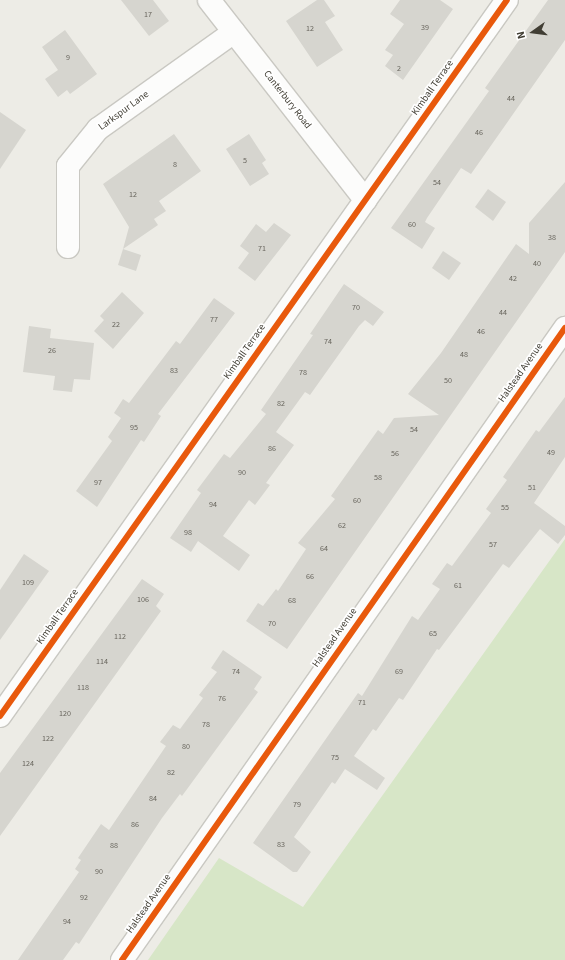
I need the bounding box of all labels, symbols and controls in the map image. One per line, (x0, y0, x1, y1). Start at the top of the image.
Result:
house number: 17 (144, 10, 152, 20)
north arrow (513, 12, 553, 52)
house number: 39 (421, 23, 429, 33)
house number: 12 (306, 24, 314, 34)
text: N (513, 30, 529, 40)
house number: 9 (66, 53, 70, 63)
street label: Kimball Terrace (410, 58, 456, 118)
house number: 2 (397, 64, 401, 74)
street label: Canterbury Road (261, 68, 313, 132)
street label: Larkspur Lane (96, 89, 152, 133)
house number: 44 (507, 94, 515, 104)
house number: 46 (475, 128, 483, 138)
house number: 5 (243, 156, 247, 166)
house number: 8 (173, 160, 177, 170)
house number: 54 (433, 178, 441, 188)
house number: 12 (129, 190, 137, 200)
house number: 60 (408, 220, 416, 230)
house number: 38 (548, 233, 556, 243)
house number: 71 (258, 244, 266, 254)
house number: 40 (533, 259, 541, 269)
house number: 42 (509, 274, 517, 284)
house number: 70 (352, 303, 360, 313)
house number: 44 (499, 308, 507, 318)
house number: 77 (210, 315, 218, 325)
house number: 22 (112, 320, 120, 330)
street label: Kimball Terrace (222, 322, 268, 382)
house number: 46 (477, 327, 485, 337)
house number: 74 (324, 337, 332, 347)
street label: Halstead Avenue (496, 341, 546, 405)
house number: 26 (48, 346, 56, 356)
house number: 48 (460, 350, 468, 360)
house number: 83 (170, 366, 178, 376)
house number: 78 (299, 368, 307, 378)
house number: 50 (444, 376, 452, 386)
house number: 82 (277, 399, 285, 409)
house number: 95 (130, 423, 138, 433)
house number: 54 (410, 425, 418, 435)
house number: 86 (268, 444, 276, 454)
house number: 49 (547, 448, 555, 458)
house number: 56 (391, 449, 399, 459)
house number: 90 (238, 468, 246, 478)
house number: 58 (374, 473, 382, 483)
house number: 97 (94, 478, 102, 488)
house number: 51 (528, 483, 536, 493)
house number: 60 (353, 496, 361, 506)
house number: 94 (209, 500, 217, 510)
house number: 55 (501, 503, 509, 513)
house number: 62 (338, 521, 346, 531)
house number: 98 (184, 528, 192, 538)
house number: 57 (489, 540, 497, 550)
house number: 64 (320, 544, 328, 554)
house number: 66 (306, 572, 314, 582)
house number: 109 (22, 578, 34, 588)
house number: 61 (454, 581, 462, 591)
street label: Kimball Terrace (35, 587, 81, 647)
house number: 106 (137, 595, 149, 605)
house number: 68 (288, 596, 296, 606)
street label: Halstead Avenue (310, 606, 360, 670)
house number: 70 (268, 619, 276, 629)
house number: 65 (429, 629, 437, 639)
house number: 112 (114, 632, 126, 642)
house number: 114 (96, 657, 108, 667)
house number: 74 (232, 667, 240, 677)
house number: 69 (395, 667, 403, 677)
house number: 118 (77, 683, 89, 693)
house number: 76 (218, 694, 226, 704)
house number: 71 (358, 698, 366, 708)
house number: 120 (59, 709, 71, 719)
house number: 78 (202, 720, 210, 730)
house number: 122 (42, 734, 54, 744)
house number: 80 (182, 742, 190, 752)
house number: 75 (331, 753, 339, 763)
house number: 124 (22, 759, 34, 769)
house number: 82 (167, 768, 175, 778)
house number: 84 (149, 794, 157, 804)
house number: 79 (293, 800, 301, 810)
house number: 86 (131, 820, 139, 830)
house number: 83 (277, 840, 285, 850)
house number: 88 (110, 841, 118, 851)
house number: 90 (95, 867, 103, 877)
street label: Halstead Avenue (124, 872, 174, 936)
house number: 92 (80, 893, 88, 903)
house number: 94 (63, 917, 71, 927)

